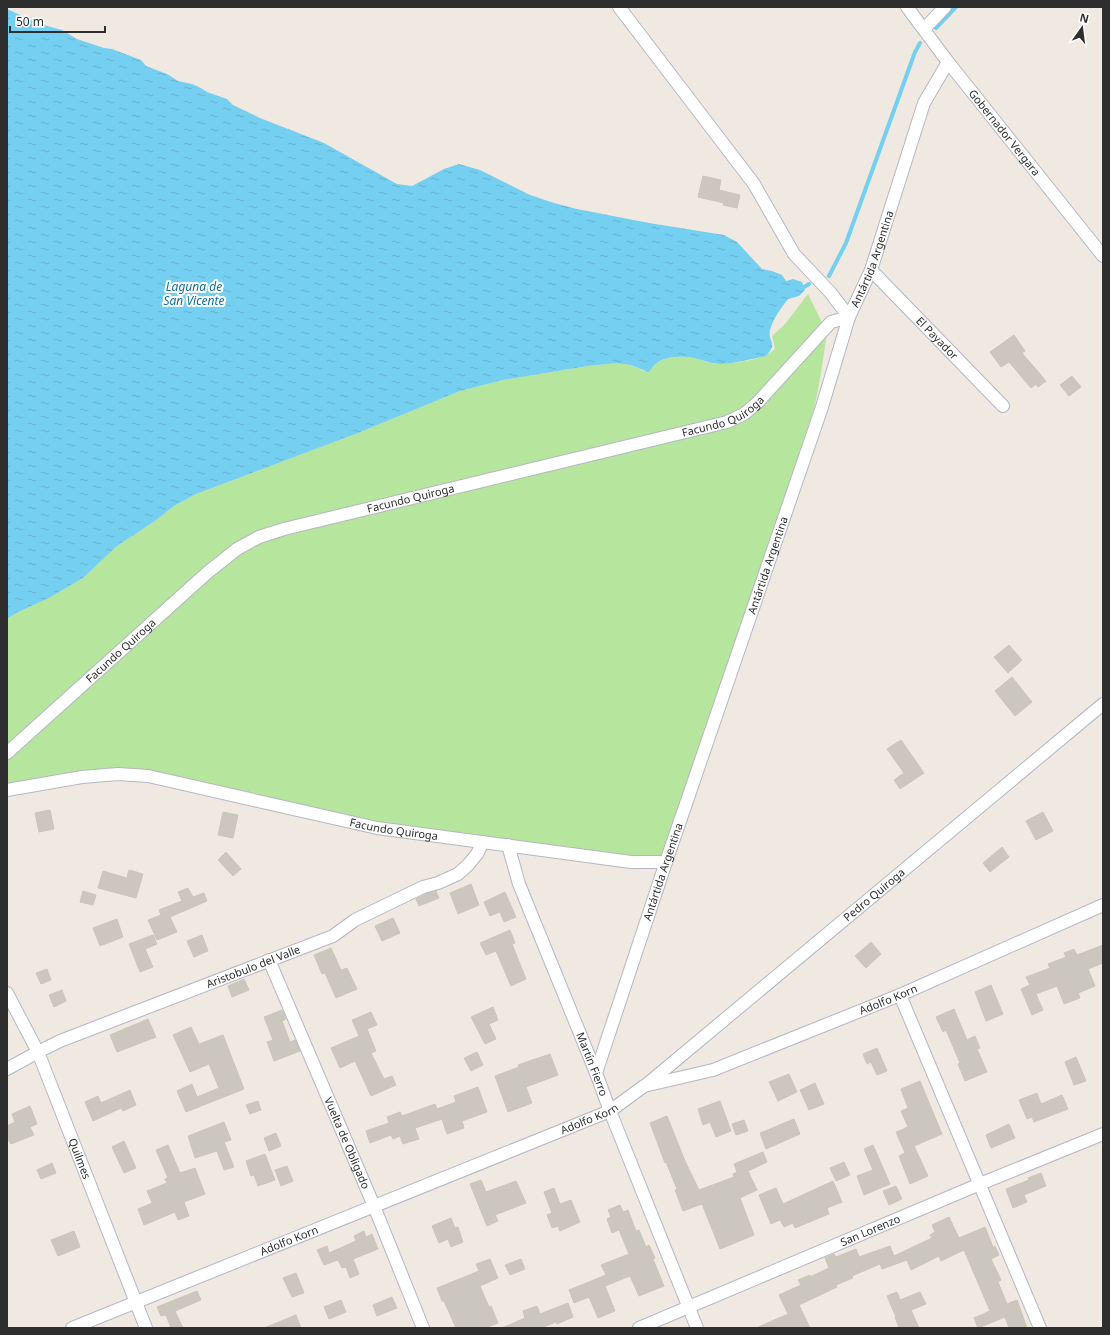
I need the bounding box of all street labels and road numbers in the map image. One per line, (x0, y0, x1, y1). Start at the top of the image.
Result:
street label: Gobernador Vergara (966, 86, 1044, 179)
street label: Antártida Argentina (847, 209, 896, 309)
street label: El Payador (913, 313, 962, 363)
street label: Facundo Quiroga (680, 392, 767, 440)
street label: Facundo Quiroga (365, 480, 456, 516)
street label: Antártida Argentina (744, 514, 791, 616)
street label: Facundo Quiroga (82, 615, 159, 686)
street label: Facundo Quiroga (348, 814, 439, 843)
street label: Antártida Argentina (639, 821, 686, 923)
street label: Pedro Quiroga (840, 864, 908, 924)
street label: Aristobulo del Valle (204, 941, 302, 991)
street label: Adolfo Korn (857, 980, 919, 1018)
street label: Martín Fierro (573, 1030, 612, 1098)
street label: Vuelta de Obligado (321, 1095, 374, 1191)
street label: Adolfo Korn (558, 1099, 621, 1137)
street label: Quilmes (65, 1136, 95, 1181)
street label: San Lorenzo (838, 1210, 903, 1249)
street label: Adolfo Korn (258, 1222, 320, 1258)

